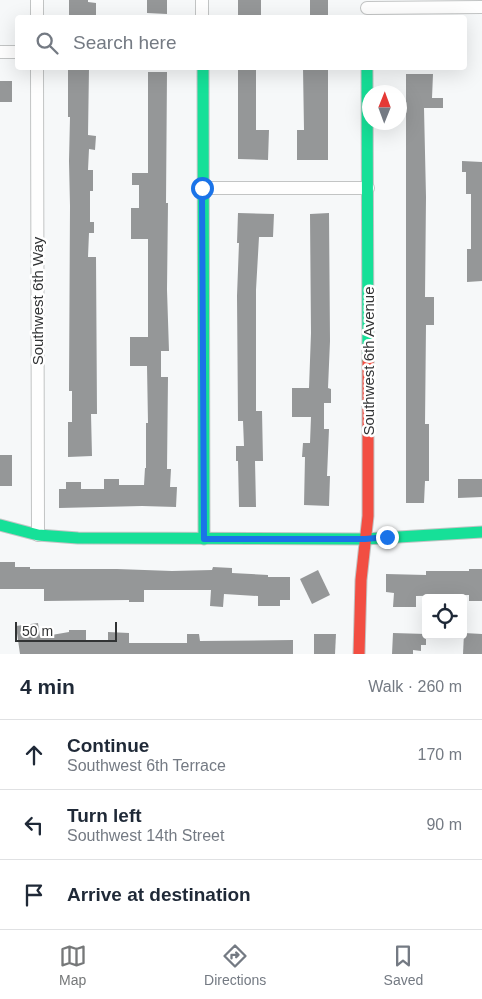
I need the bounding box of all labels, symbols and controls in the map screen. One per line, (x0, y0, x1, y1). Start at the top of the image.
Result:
search box (15, 15, 467, 70)
icon: search (33, 29, 61, 57)
text: Search here (73, 32, 177, 53)
north arrow (362, 85, 407, 130)
route start (191, 177, 214, 200)
street label: Southwest 6th Way (29, 236, 46, 365)
street label: Southwest 6th Avenue (360, 286, 377, 436)
route end (376, 526, 399, 549)
map controls (422, 594, 467, 639)
button: locate (422, 594, 467, 639)
scale bar (15, 619, 118, 642)
text: 50 m (22, 623, 53, 639)
text: 4 min (20, 675, 75, 698)
text: Walk · 260 m (368, 678, 462, 695)
text: Continue (67, 735, 149, 756)
icon: ahead (20, 741, 48, 769)
text: 170 m (418, 746, 462, 763)
text: Southwest 6th Terrace (67, 757, 226, 774)
text: Turn left (67, 805, 142, 826)
icon: left (20, 811, 48, 839)
text: 90 m (426, 816, 462, 833)
text: Southwest 14th Street (67, 827, 224, 844)
icon: arrive (20, 881, 48, 909)
text: Arrive at destination (67, 884, 251, 905)
tab: Map (59, 942, 87, 988)
tab: Directions (204, 942, 266, 988)
tab: Saved (384, 942, 423, 988)

